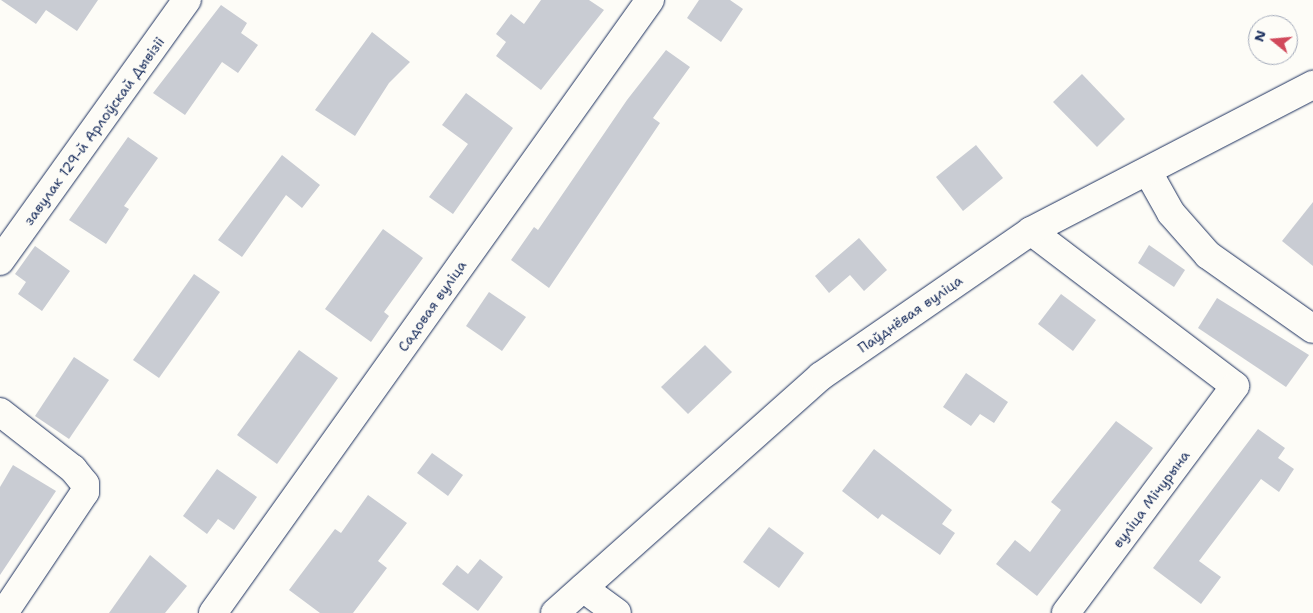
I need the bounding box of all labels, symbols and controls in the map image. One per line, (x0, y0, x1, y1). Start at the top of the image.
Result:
north arrow (1248, 15, 1298, 65)
text: N (1249, 28, 1270, 44)
street label: завулак 129-й Арлоўскай Дывізіі (20, 34, 168, 228)
street label: Садовая вуліца (394, 257, 470, 355)
street label: Паўднёвая вуліца (855, 272, 965, 356)
street label: вуліца Мічурына (1109, 447, 1193, 551)

